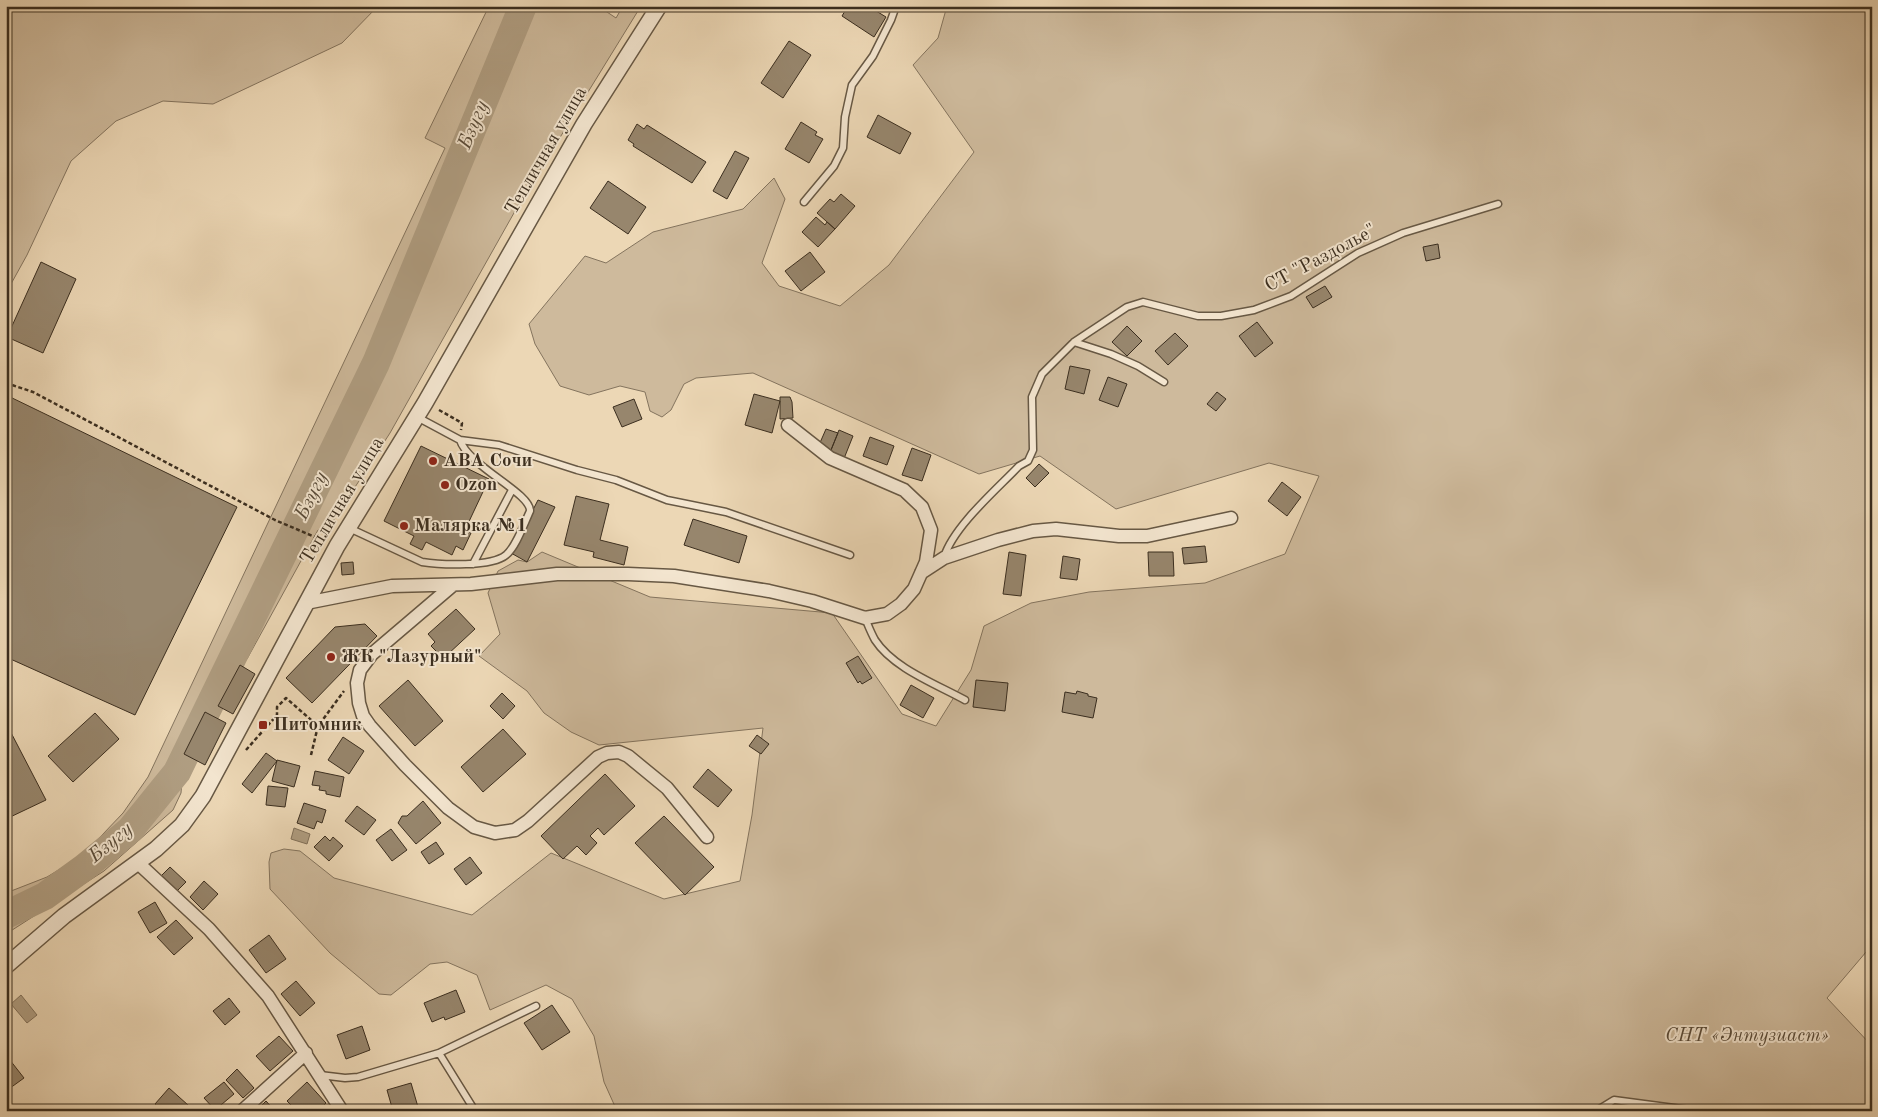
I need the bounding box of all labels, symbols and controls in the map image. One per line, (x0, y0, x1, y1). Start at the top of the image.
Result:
street label: Тепличная улица (503, 83, 592, 218)
water label: Бзугу (455, 97, 493, 153)
street label: СТ "Раздолье" (1262, 222, 1380, 296)
street label: Тепличная улица (298, 434, 389, 568)
place label: АВА Сочи (443, 452, 533, 471)
marker: АВА Сочи (427, 455, 439, 467)
water label: Бзугу (292, 468, 332, 524)
place label: Ozon (455, 476, 497, 495)
marker: Ozon (439, 479, 451, 491)
place label: Малярка №1 (414, 517, 527, 536)
marker: Малярка №1 (398, 520, 410, 532)
place label: ЖК "Лазурный" (341, 648, 482, 667)
marker: ЖК "Лазурный" (325, 651, 337, 663)
place label: Питомник (273, 716, 362, 735)
marker: Питомник (257, 719, 269, 731)
water label: Бзугу (85, 819, 137, 867)
park label: СНТ «Энтузиаст» (1665, 1027, 1829, 1046)

